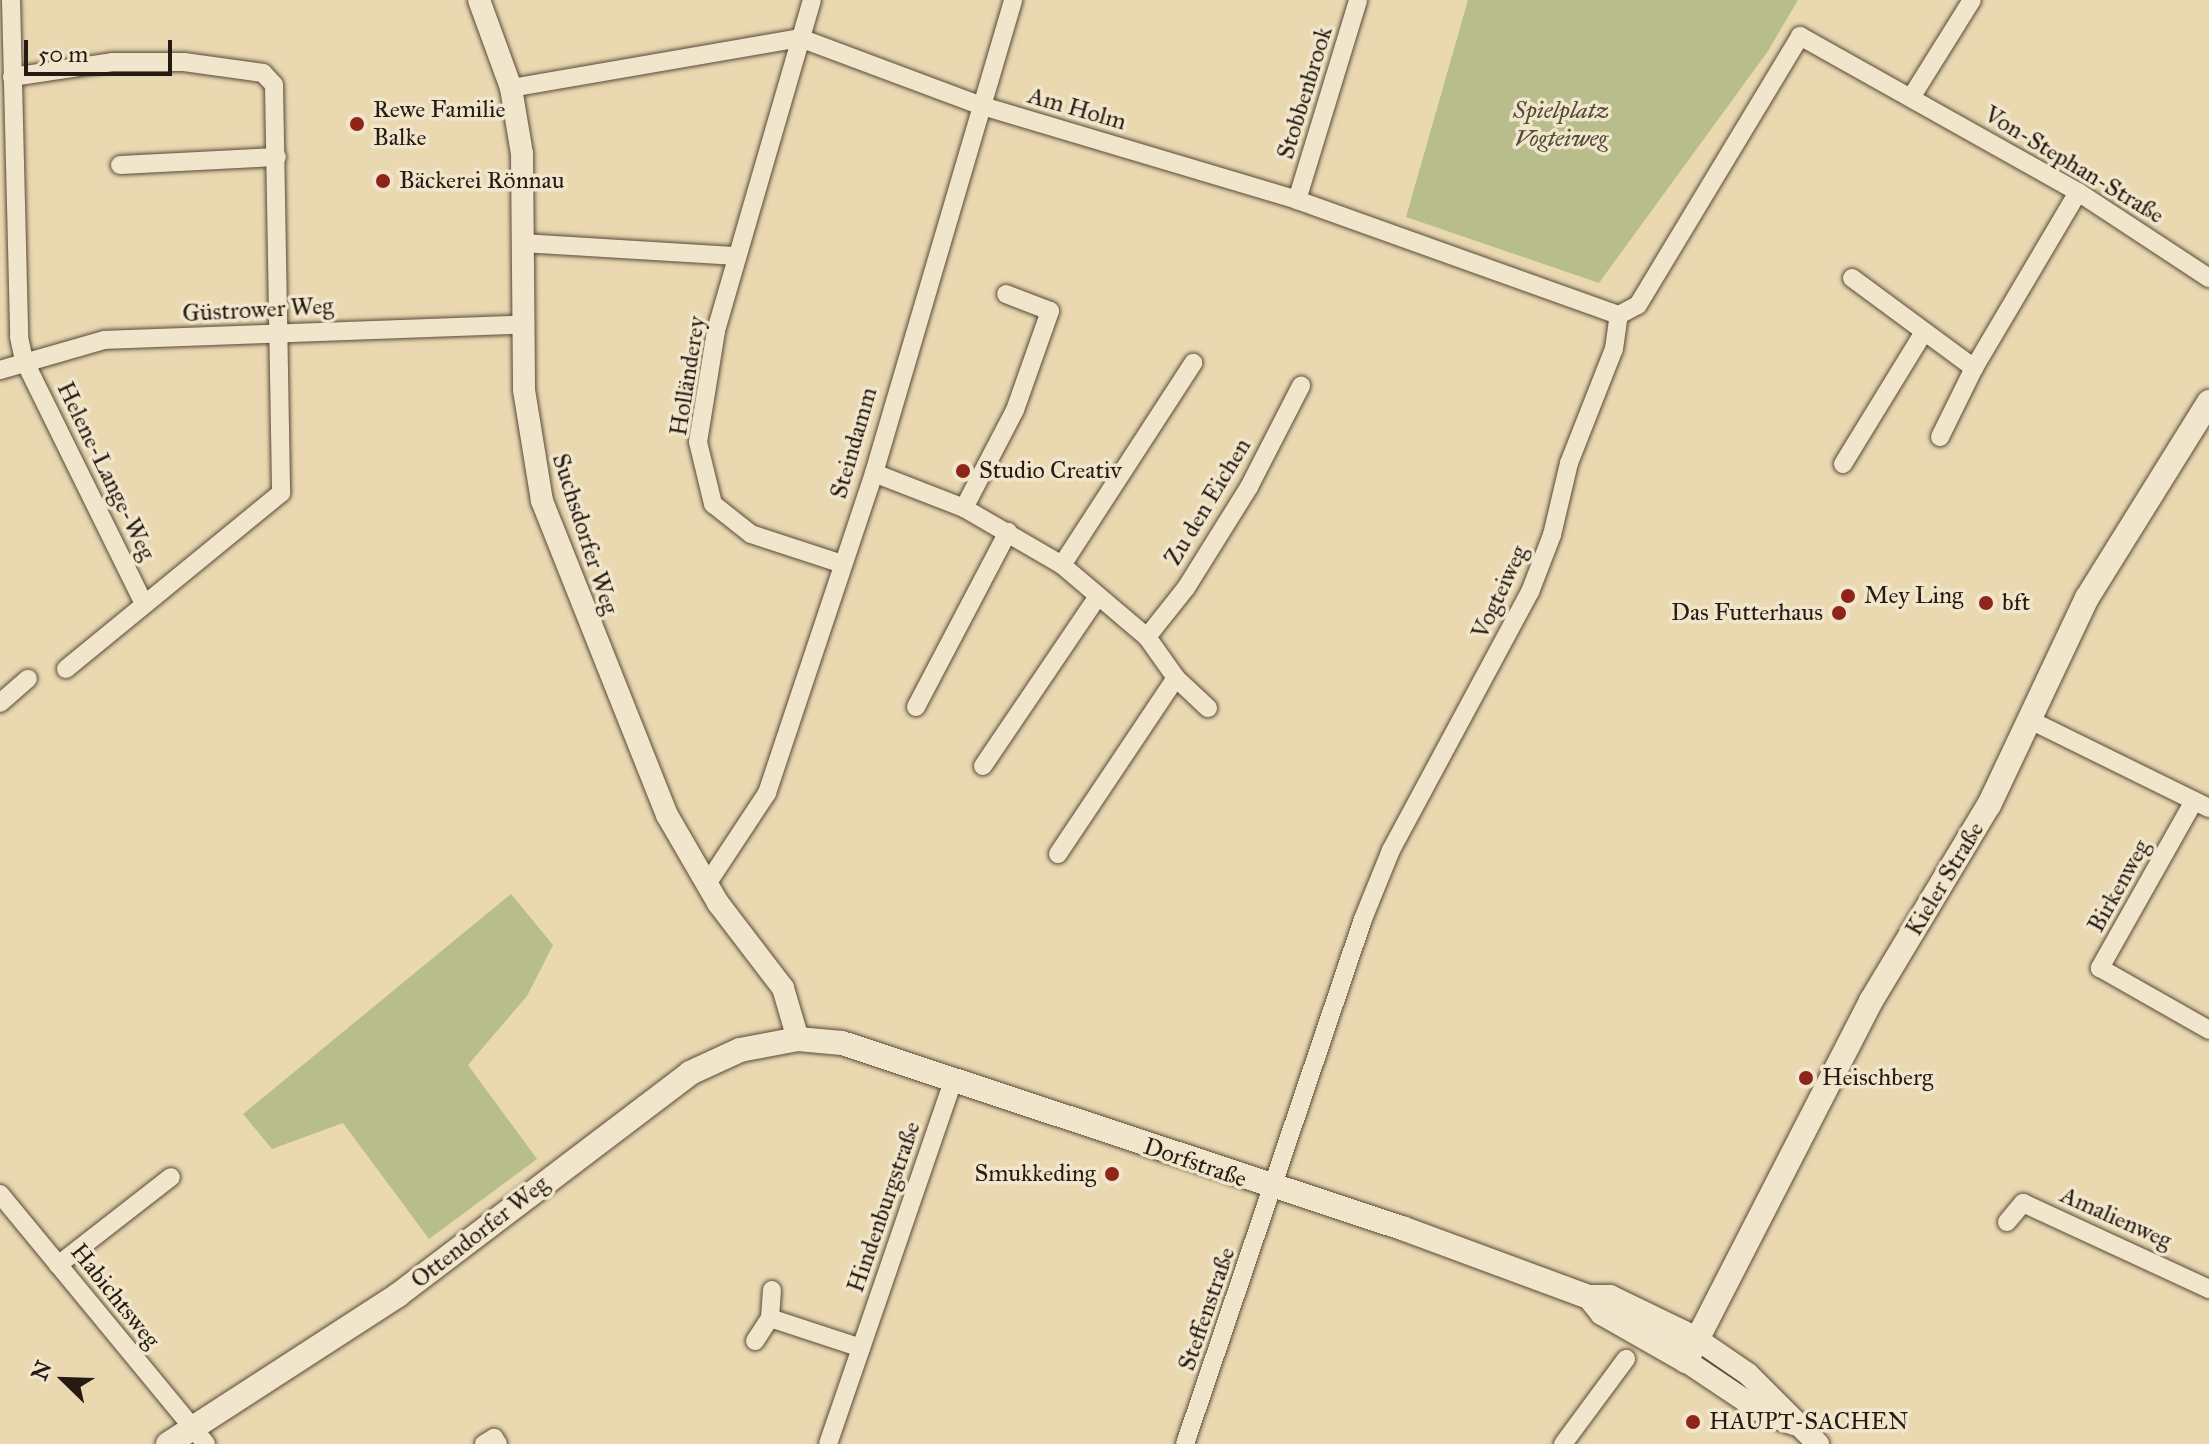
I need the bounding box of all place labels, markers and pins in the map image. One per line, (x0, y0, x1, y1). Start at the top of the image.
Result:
place label: Rewe Familie Balke (373, 96, 505, 152)
marker: Rewe Familie Balke (348, 115, 366, 133)
place label: Bäckerei Rönnau (399, 167, 565, 195)
marker: Bäckerei Rönnau (374, 172, 392, 190)
place label: Studio Creativ (979, 457, 1122, 485)
marker: Studio Creativ (954, 462, 972, 480)
place label: Mey Ling (1864, 582, 1963, 610)
marker: Mey Ling (1839, 587, 1857, 605)
place label: bft (2002, 589, 2030, 617)
marker: bft (1977, 594, 1995, 612)
place label: Das Futterhaus (1671, 599, 1823, 627)
marker: Das Futterhaus (1830, 604, 1848, 622)
place label: Heischberg (1822, 1064, 1933, 1092)
marker: Heischberg (1797, 1069, 1815, 1087)
place label: Smukkeding (974, 1160, 1096, 1188)
marker: Smukkeding (1103, 1165, 1121, 1183)
place label: HAUPT-SACHEN (1709, 1408, 1908, 1436)
marker: HAUPT-SACHEN (1684, 1413, 1702, 1431)

